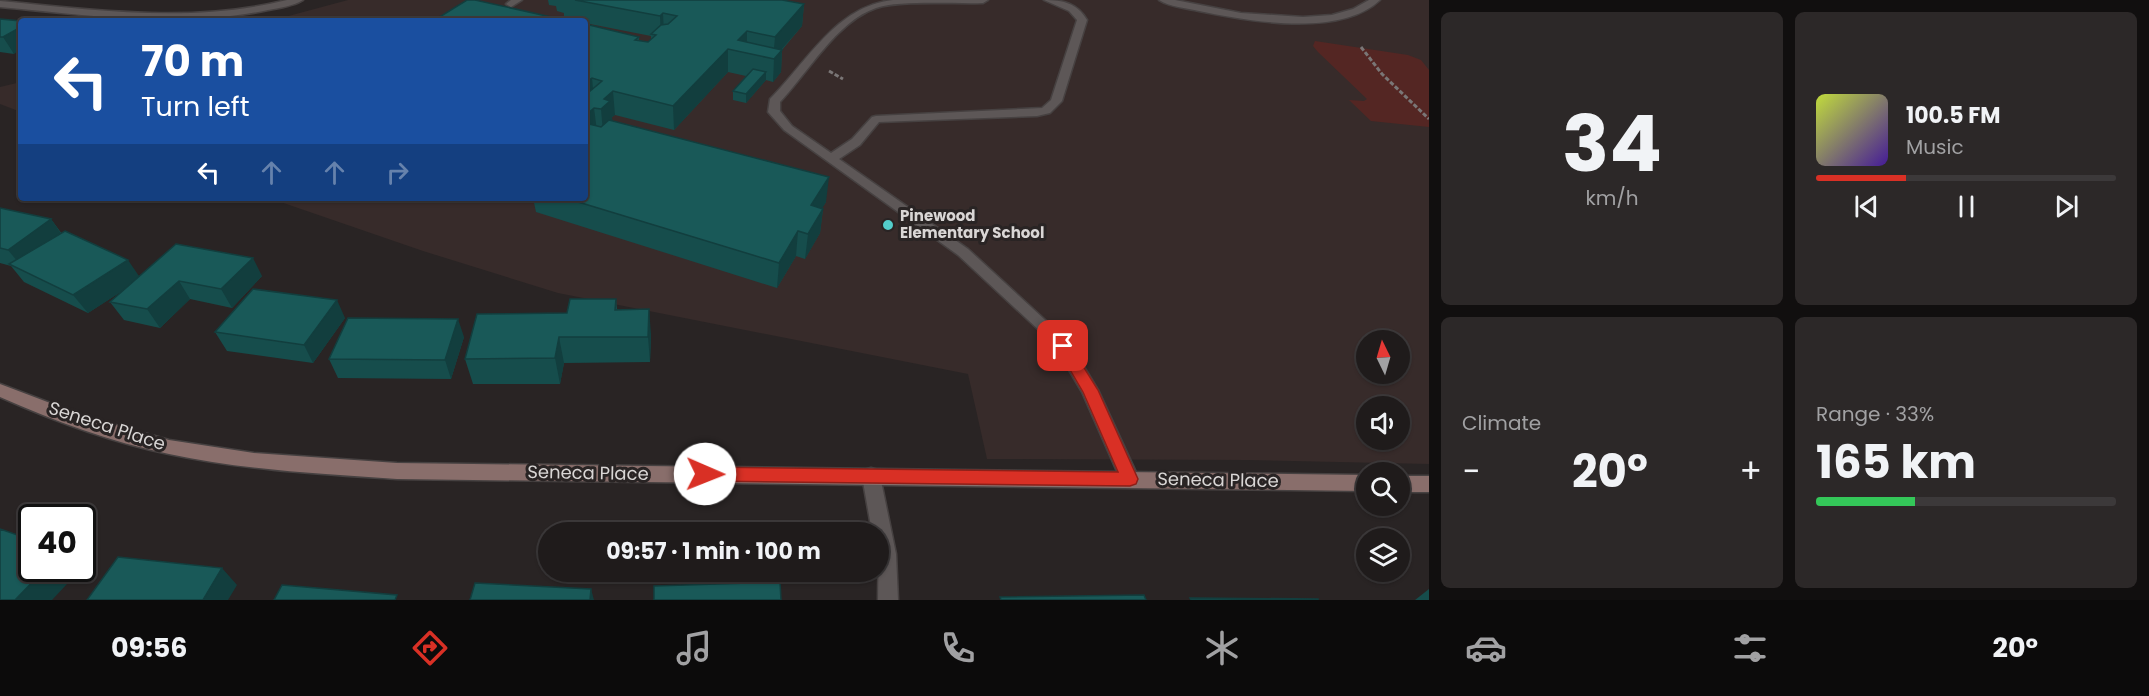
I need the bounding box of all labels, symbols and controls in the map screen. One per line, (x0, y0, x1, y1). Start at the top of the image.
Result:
text: 70 m (141, 32, 244, 91)
icon: left (42, 42, 120, 120)
text: Turn left (141, 88, 250, 125)
text: 34 (1562, 89, 1662, 198)
text: 100.5 FM (1906, 100, 2000, 131)
text: Music (1906, 133, 1964, 161)
icon: left (192, 156, 225, 189)
icon: ahead (255, 156, 288, 189)
icon: ahead (318, 156, 351, 189)
icon: right (381, 156, 414, 189)
text: km/h (1585, 184, 1639, 212)
icon: previous (1850, 190, 1883, 223)
icon: pause (1950, 190, 1983, 223)
icon: next (2050, 190, 2083, 223)
place label: Pinewood Elementary School (900, 205, 1044, 243)
marker: Pinewood Elementary School (881, 218, 895, 232)
pin (1037, 320, 1088, 371)
icon: arrive (1046, 329, 1079, 362)
north arrow (1356, 330, 1410, 384)
map controls (1356, 330, 1410, 582)
street label: Seneca Place (46, 395, 169, 456)
button: sound (1356, 396, 1410, 450)
text: Range · 33% (1816, 400, 1934, 428)
text: Climate (1462, 409, 1541, 437)
text: 165 km (1816, 431, 1976, 494)
text: 20° (1572, 440, 1648, 503)
position arrow (673, 442, 737, 506)
text: − (1462, 448, 1480, 495)
text: + (1739, 448, 1762, 495)
street label: Seneca Place (527, 459, 649, 486)
button: search (1356, 462, 1410, 516)
street label: Seneca Place (1157, 466, 1279, 493)
speed limit sign: 40 (18, 504, 96, 582)
button: layers (1356, 528, 1410, 582)
text: 09:57 · 1 min · 100 m (606, 536, 821, 567)
icon: directions (409, 627, 451, 669)
icon: music (673, 627, 715, 669)
icon: phone (937, 627, 979, 669)
icon: climate (1201, 627, 1243, 669)
icon: car (1465, 627, 1507, 669)
icon: filters (1729, 627, 1771, 669)
text: 09:56 (111, 629, 188, 666)
text: 20° (1992, 629, 2038, 666)

